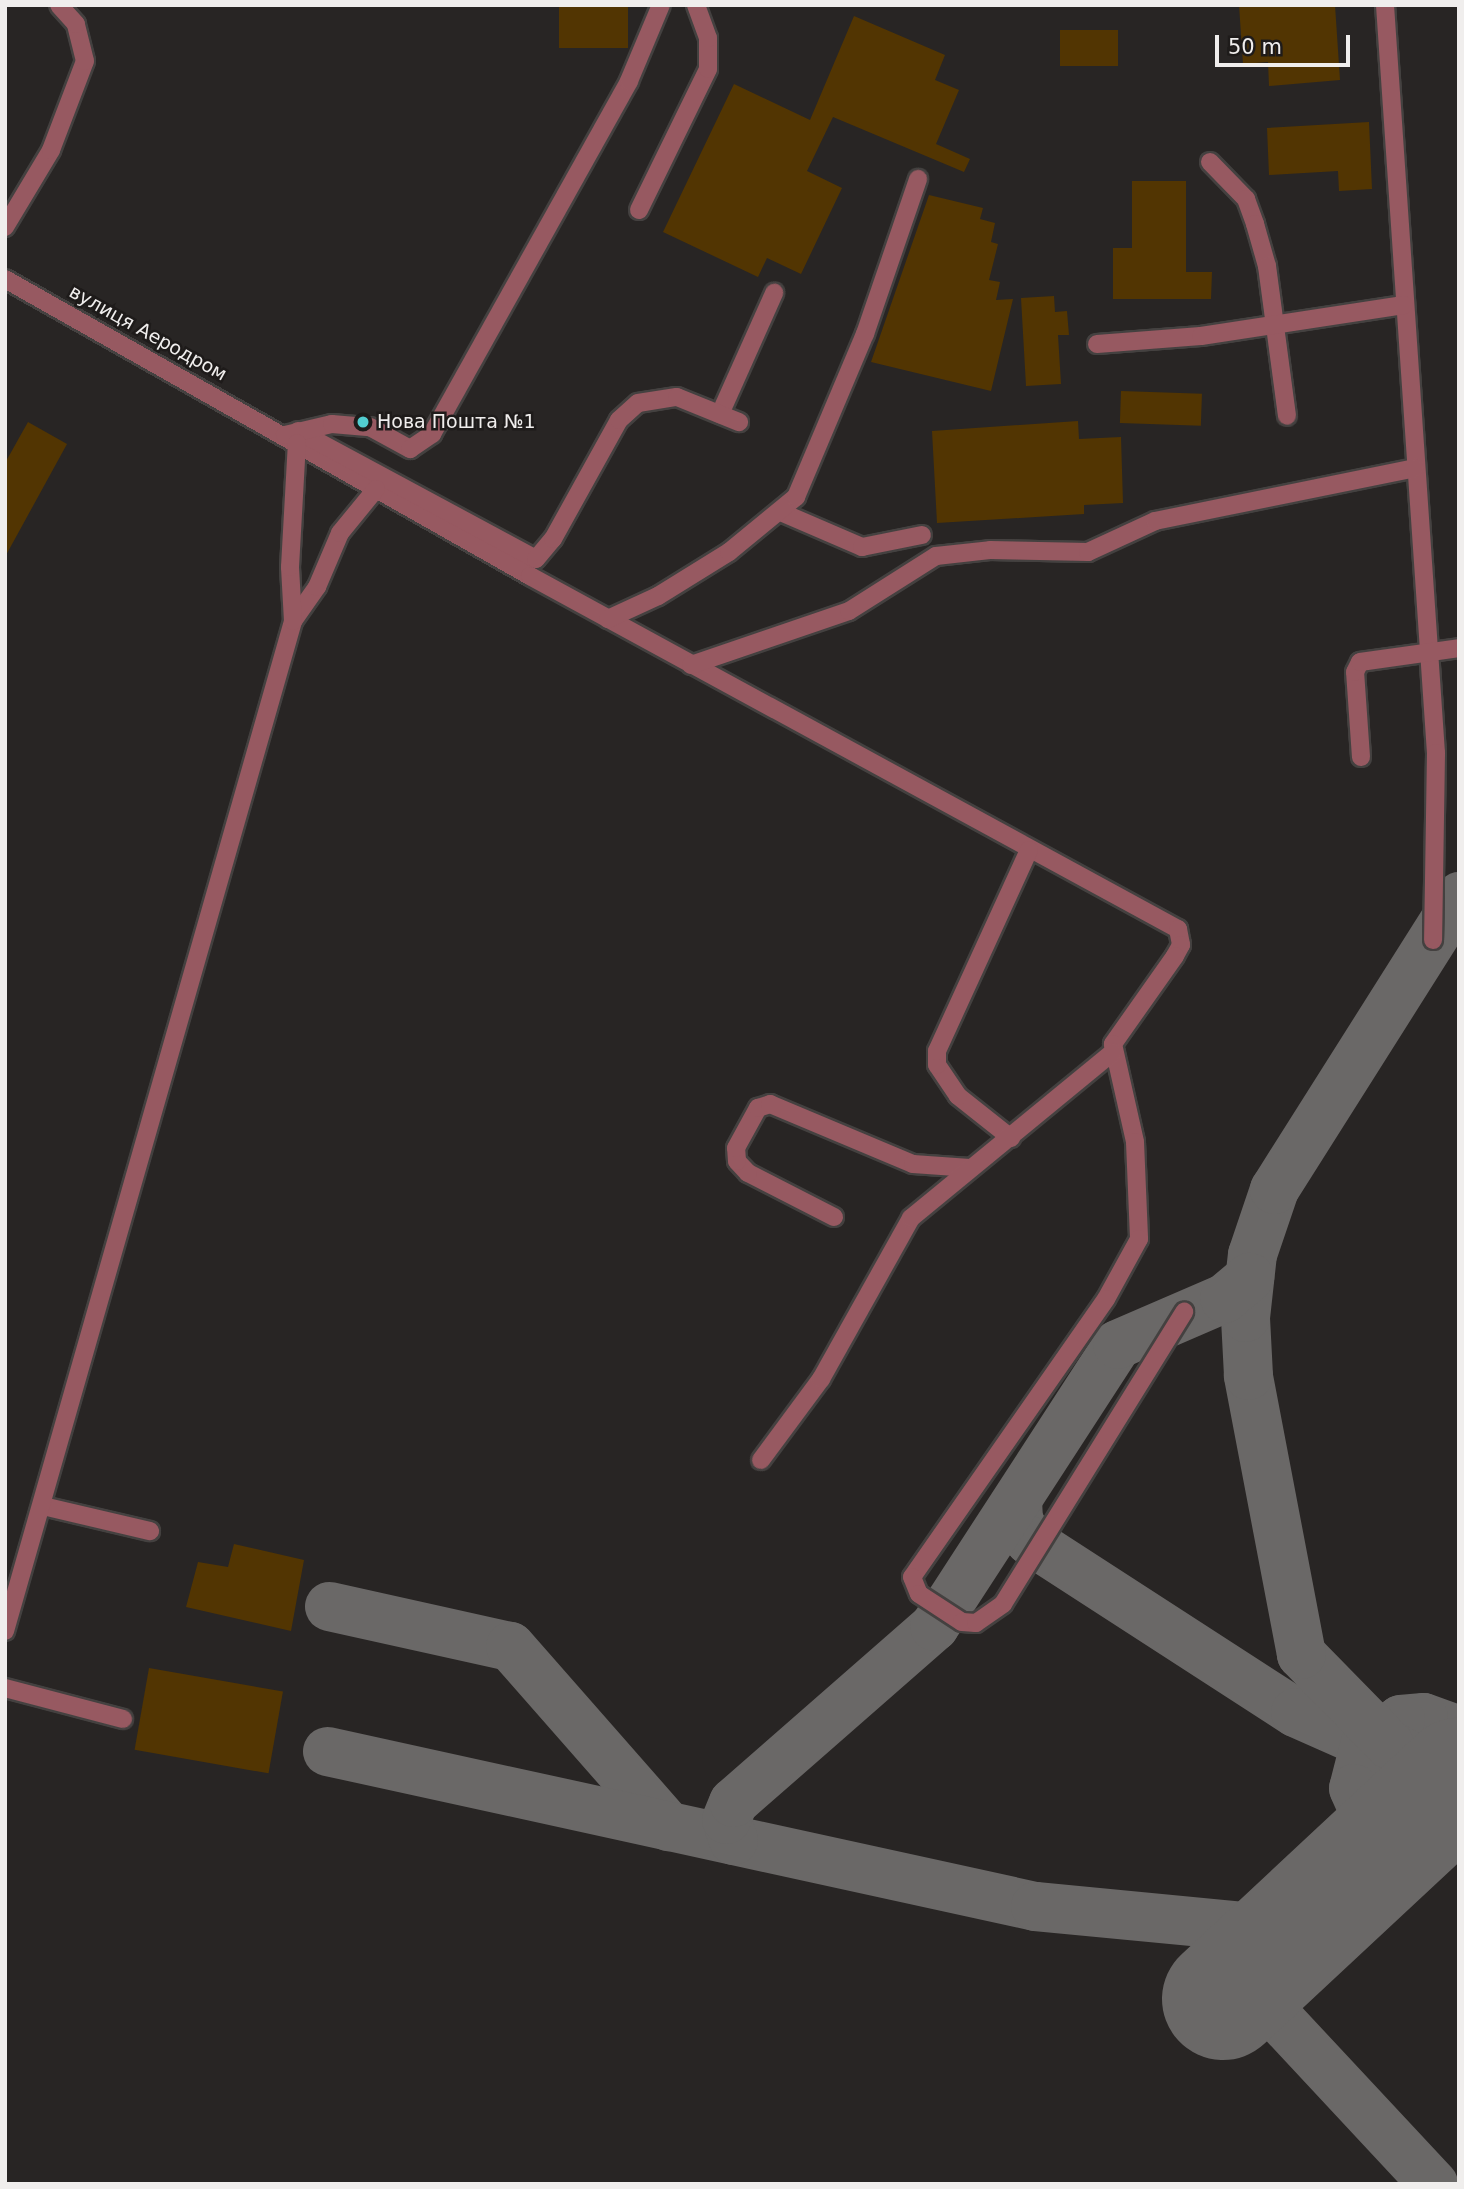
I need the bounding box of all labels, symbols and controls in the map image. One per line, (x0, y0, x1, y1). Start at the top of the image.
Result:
scale bar (1219, 21, 1354, 65)
text: 50 m (1228, 35, 1282, 59)
street label: вулиця Аеродром (65, 280, 231, 386)
place label: Нова Пошта №1 (377, 411, 536, 433)
marker: Нова Пошта №1 (355, 414, 371, 430)

